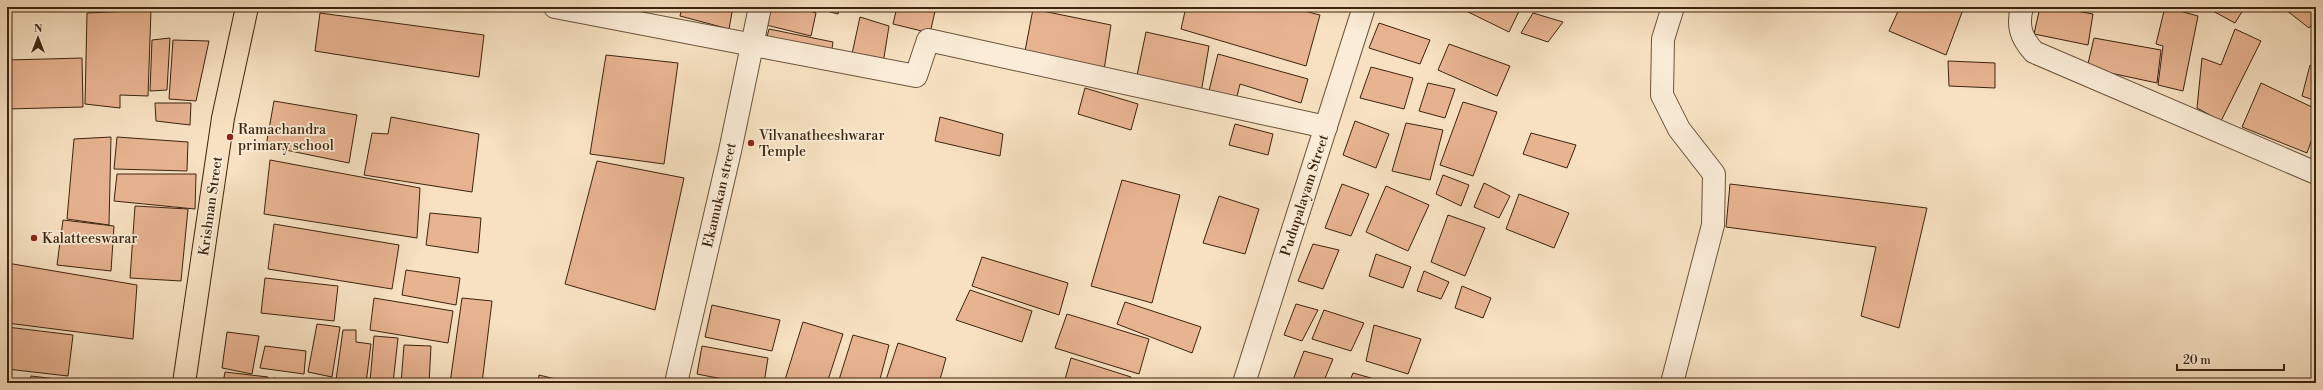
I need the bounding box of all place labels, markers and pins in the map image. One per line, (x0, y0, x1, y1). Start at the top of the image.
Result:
place label: Ramachandra primary school (238, 121, 334, 155)
place label: Vilvanatheeshwarar Temple (758, 127, 884, 161)
marker: Ramachandra primary school (225, 132, 235, 142)
marker: Vilvanatheeshwarar Temple (746, 138, 756, 148)
place label: Kalatteeswarar (42, 230, 137, 248)
marker: Kalatteeswarar (29, 233, 39, 243)

